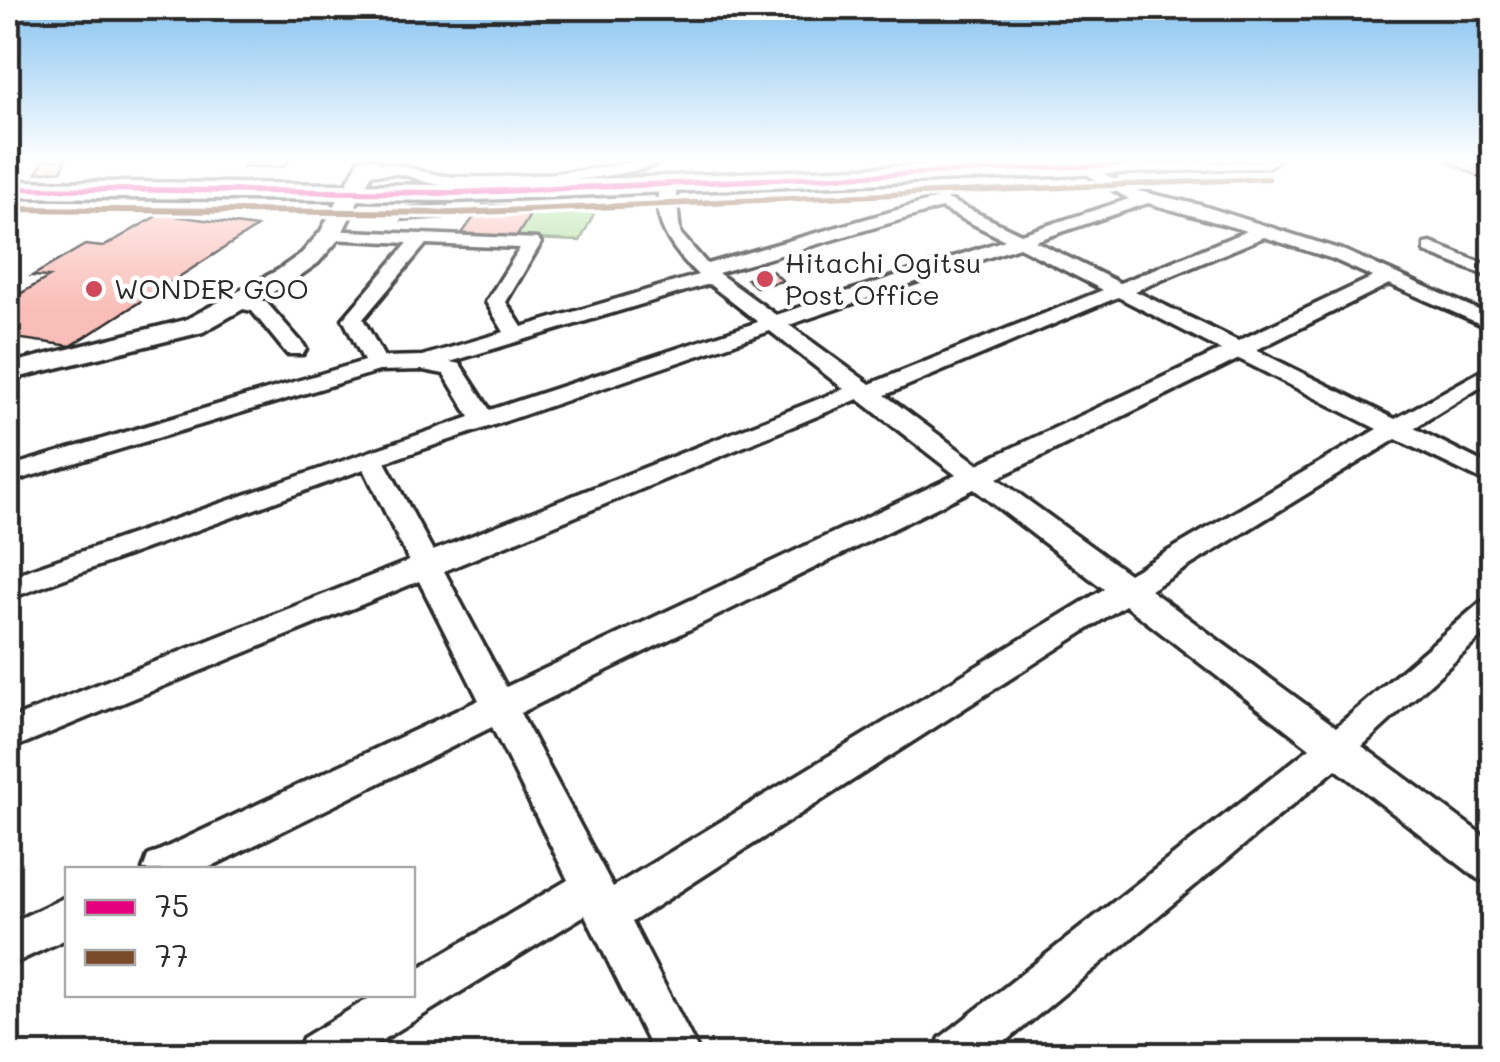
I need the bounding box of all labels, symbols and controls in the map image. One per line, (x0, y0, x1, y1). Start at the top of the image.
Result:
place label: Hitachi Ogitsu Post Office (785, 244, 981, 312)
marker: Hitachi Ogitsu Post Office (754, 268, 776, 290)
place label: WONDER GOO (114, 270, 309, 306)
marker: WONDER GOO (83, 278, 105, 300)
legend (65, 867, 415, 997)
text: 75 (155, 885, 189, 925)
text: 77 (155, 935, 188, 975)

